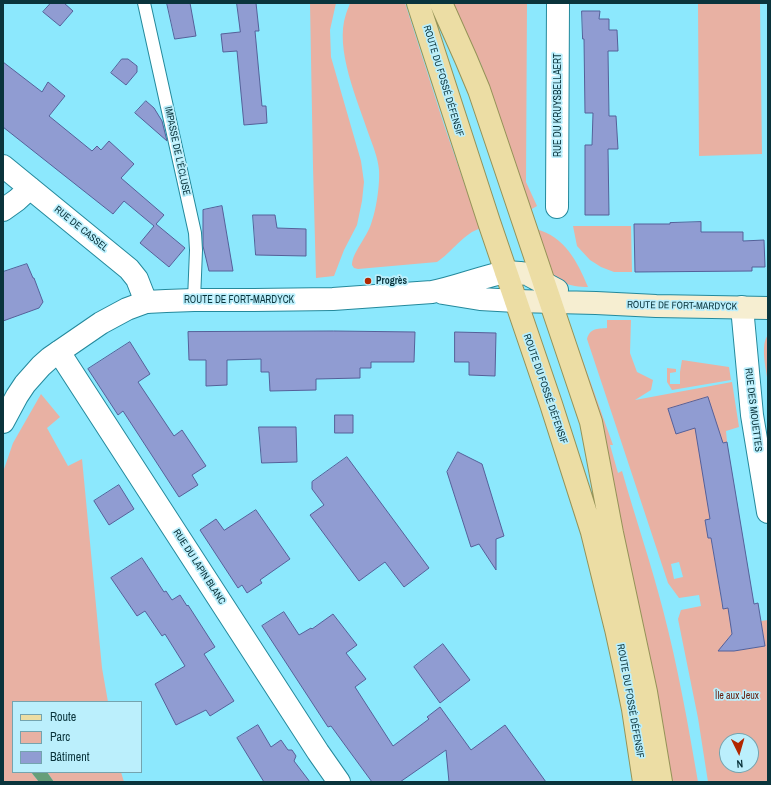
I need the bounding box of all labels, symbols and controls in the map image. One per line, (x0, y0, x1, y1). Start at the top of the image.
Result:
street label: ROUTE DU FOSSÉ DÉFENSIF (420, 24, 466, 138)
street label: RUE DU KRUYSBELLAERT (552, 53, 564, 157)
street label: IMPASSE DE L'ÉCLUSE (162, 105, 192, 197)
street label: RUE DE CASSEL (52, 204, 110, 254)
place label: Progrès (376, 275, 407, 287)
marker: Progrès (363, 276, 373, 286)
street label: ROUTE DE FORT-MARDYCK (184, 294, 294, 306)
street label: ROUTE DE FORT-MARDYCK (627, 299, 737, 313)
street label: ROUTE DU FOSSÉ DÉFENSIF (520, 332, 570, 446)
street label: RUE DES MOUETTES (742, 367, 764, 453)
street label: RUE DU LAPIN BLANC (170, 527, 228, 607)
street label: ROUTE DU FOSSÉ DÉFENSIF (614, 643, 646, 759)
park label: Île aux Jeux (715, 690, 759, 702)
legend (12, 701, 142, 773)
text: Route (50, 709, 76, 725)
text: Parc (50, 729, 70, 745)
north arrow (719, 733, 759, 773)
text: Bâtiment (50, 749, 89, 765)
text: N (736, 757, 744, 771)

